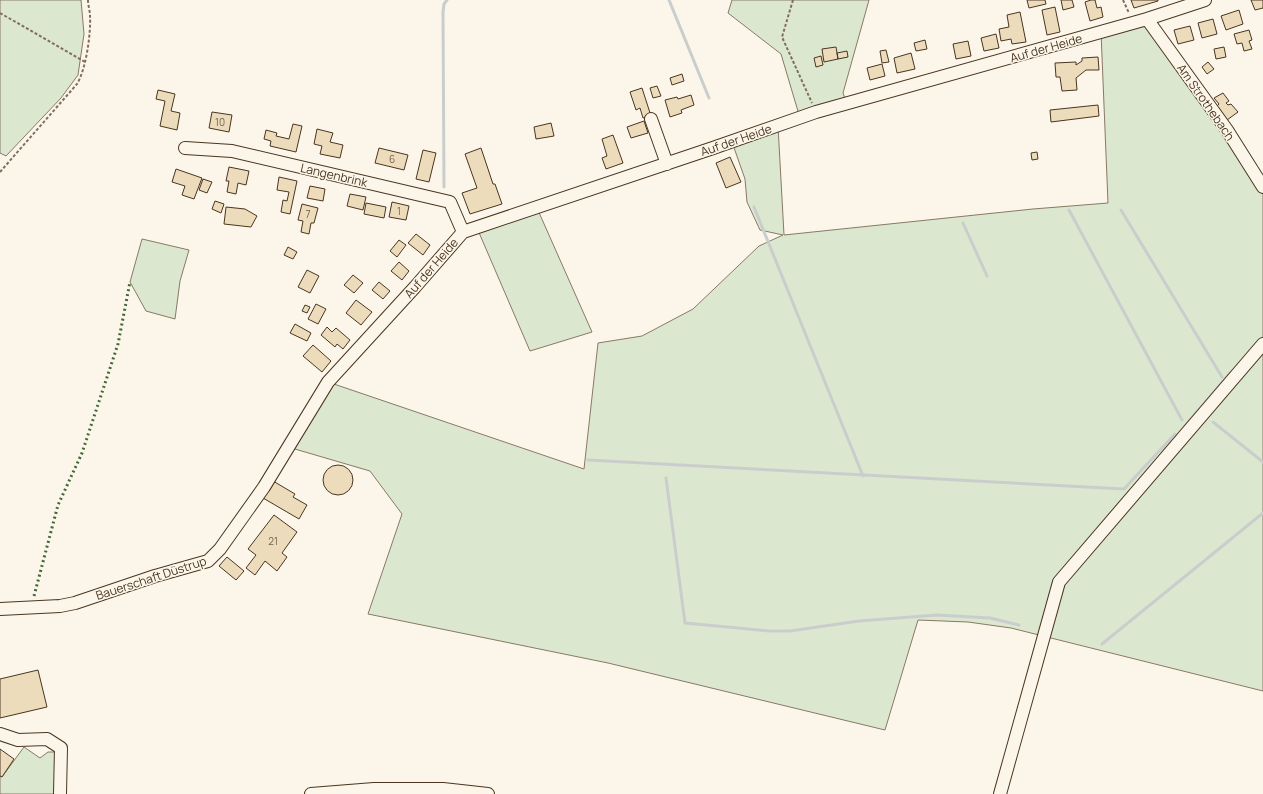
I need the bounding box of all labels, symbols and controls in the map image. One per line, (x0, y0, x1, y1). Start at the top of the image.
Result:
street label: Auf der Heide (1008, 30, 1084, 66)
street label: Am Strothebach (1173, 60, 1239, 144)
house number: 10 (215, 115, 225, 129)
street label: Auf der Heide (698, 120, 774, 160)
house number: 6 (389, 152, 395, 166)
street label: Langenbrink (299, 159, 370, 191)
house number: 1 (397, 204, 401, 218)
house number: 7 (305, 207, 311, 221)
street label: Auf der Heide (400, 234, 462, 302)
house number: 21 (268, 534, 278, 548)
street label: Bauerschaft Düstrup (94, 552, 208, 604)

